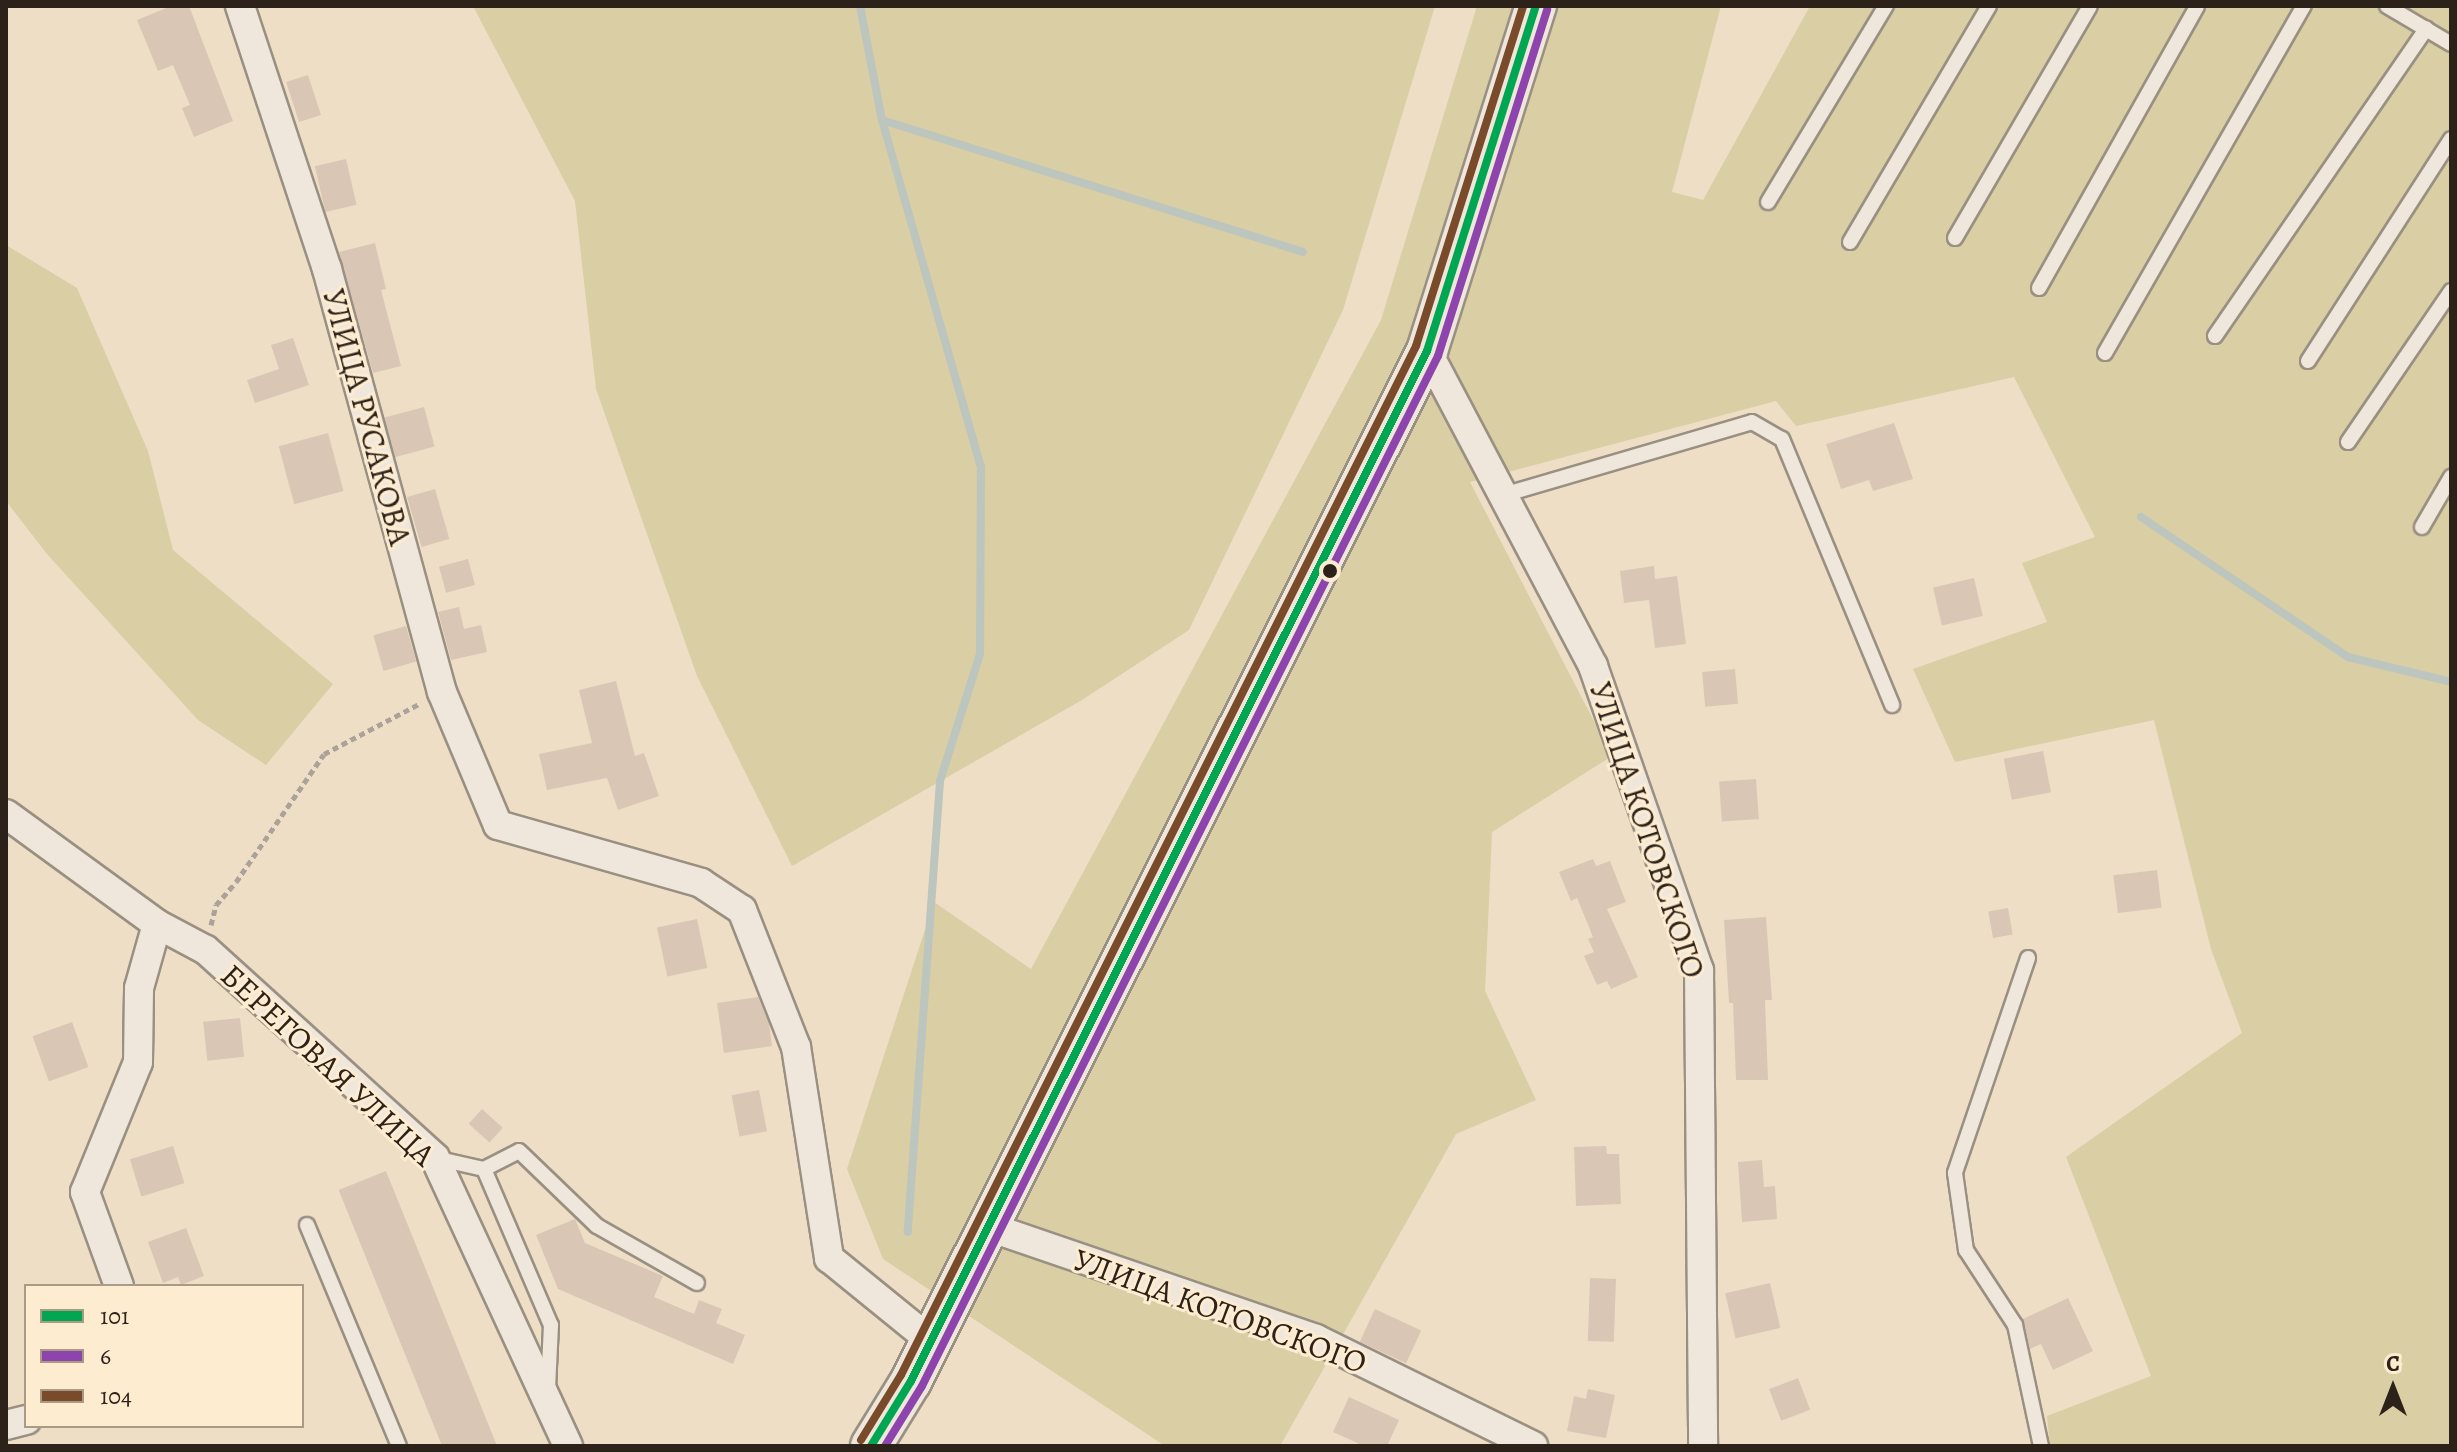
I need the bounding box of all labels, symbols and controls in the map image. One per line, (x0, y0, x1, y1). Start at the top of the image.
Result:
street label: УЛИЦА РУСАКОВА (314, 285, 420, 549)
unlabelled marker (1322, 563, 1338, 579)
street label: УЛИЦА КОТОВСКОГО (1581, 677, 1713, 983)
street label: БЕРЕГОВАЯ УЛИЦА (213, 956, 443, 1174)
street label: УЛИЦА КОТОВСКОГО (1068, 1240, 1372, 1382)
legend (24, 1284, 304, 1428)
text: 101 (100, 1300, 129, 1332)
text: 6 (100, 1340, 111, 1372)
north arrow (2353, 1348, 2433, 1428)
text: С (2386, 1349, 2400, 1379)
text: 104 (100, 1380, 132, 1412)

